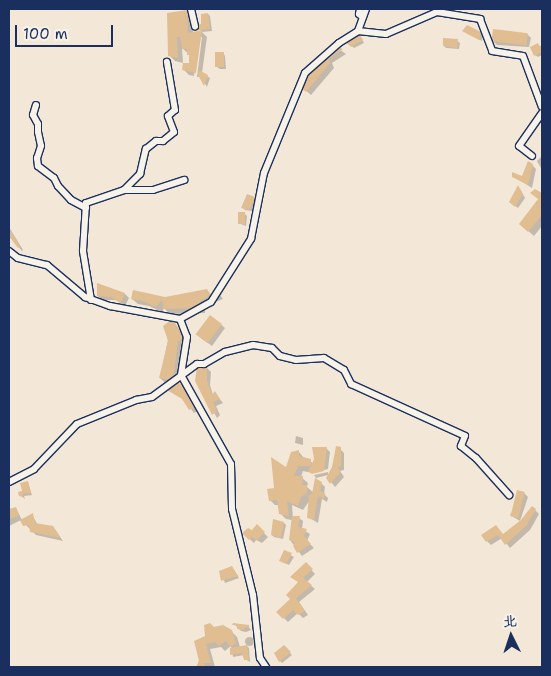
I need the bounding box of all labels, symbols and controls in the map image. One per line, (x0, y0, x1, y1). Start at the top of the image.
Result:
scale bar (18, 15, 115, 47)
text: 100 m (23, 24, 68, 44)
north arrow (486, 611, 536, 661)
text: 北 (502, 612, 518, 631)

